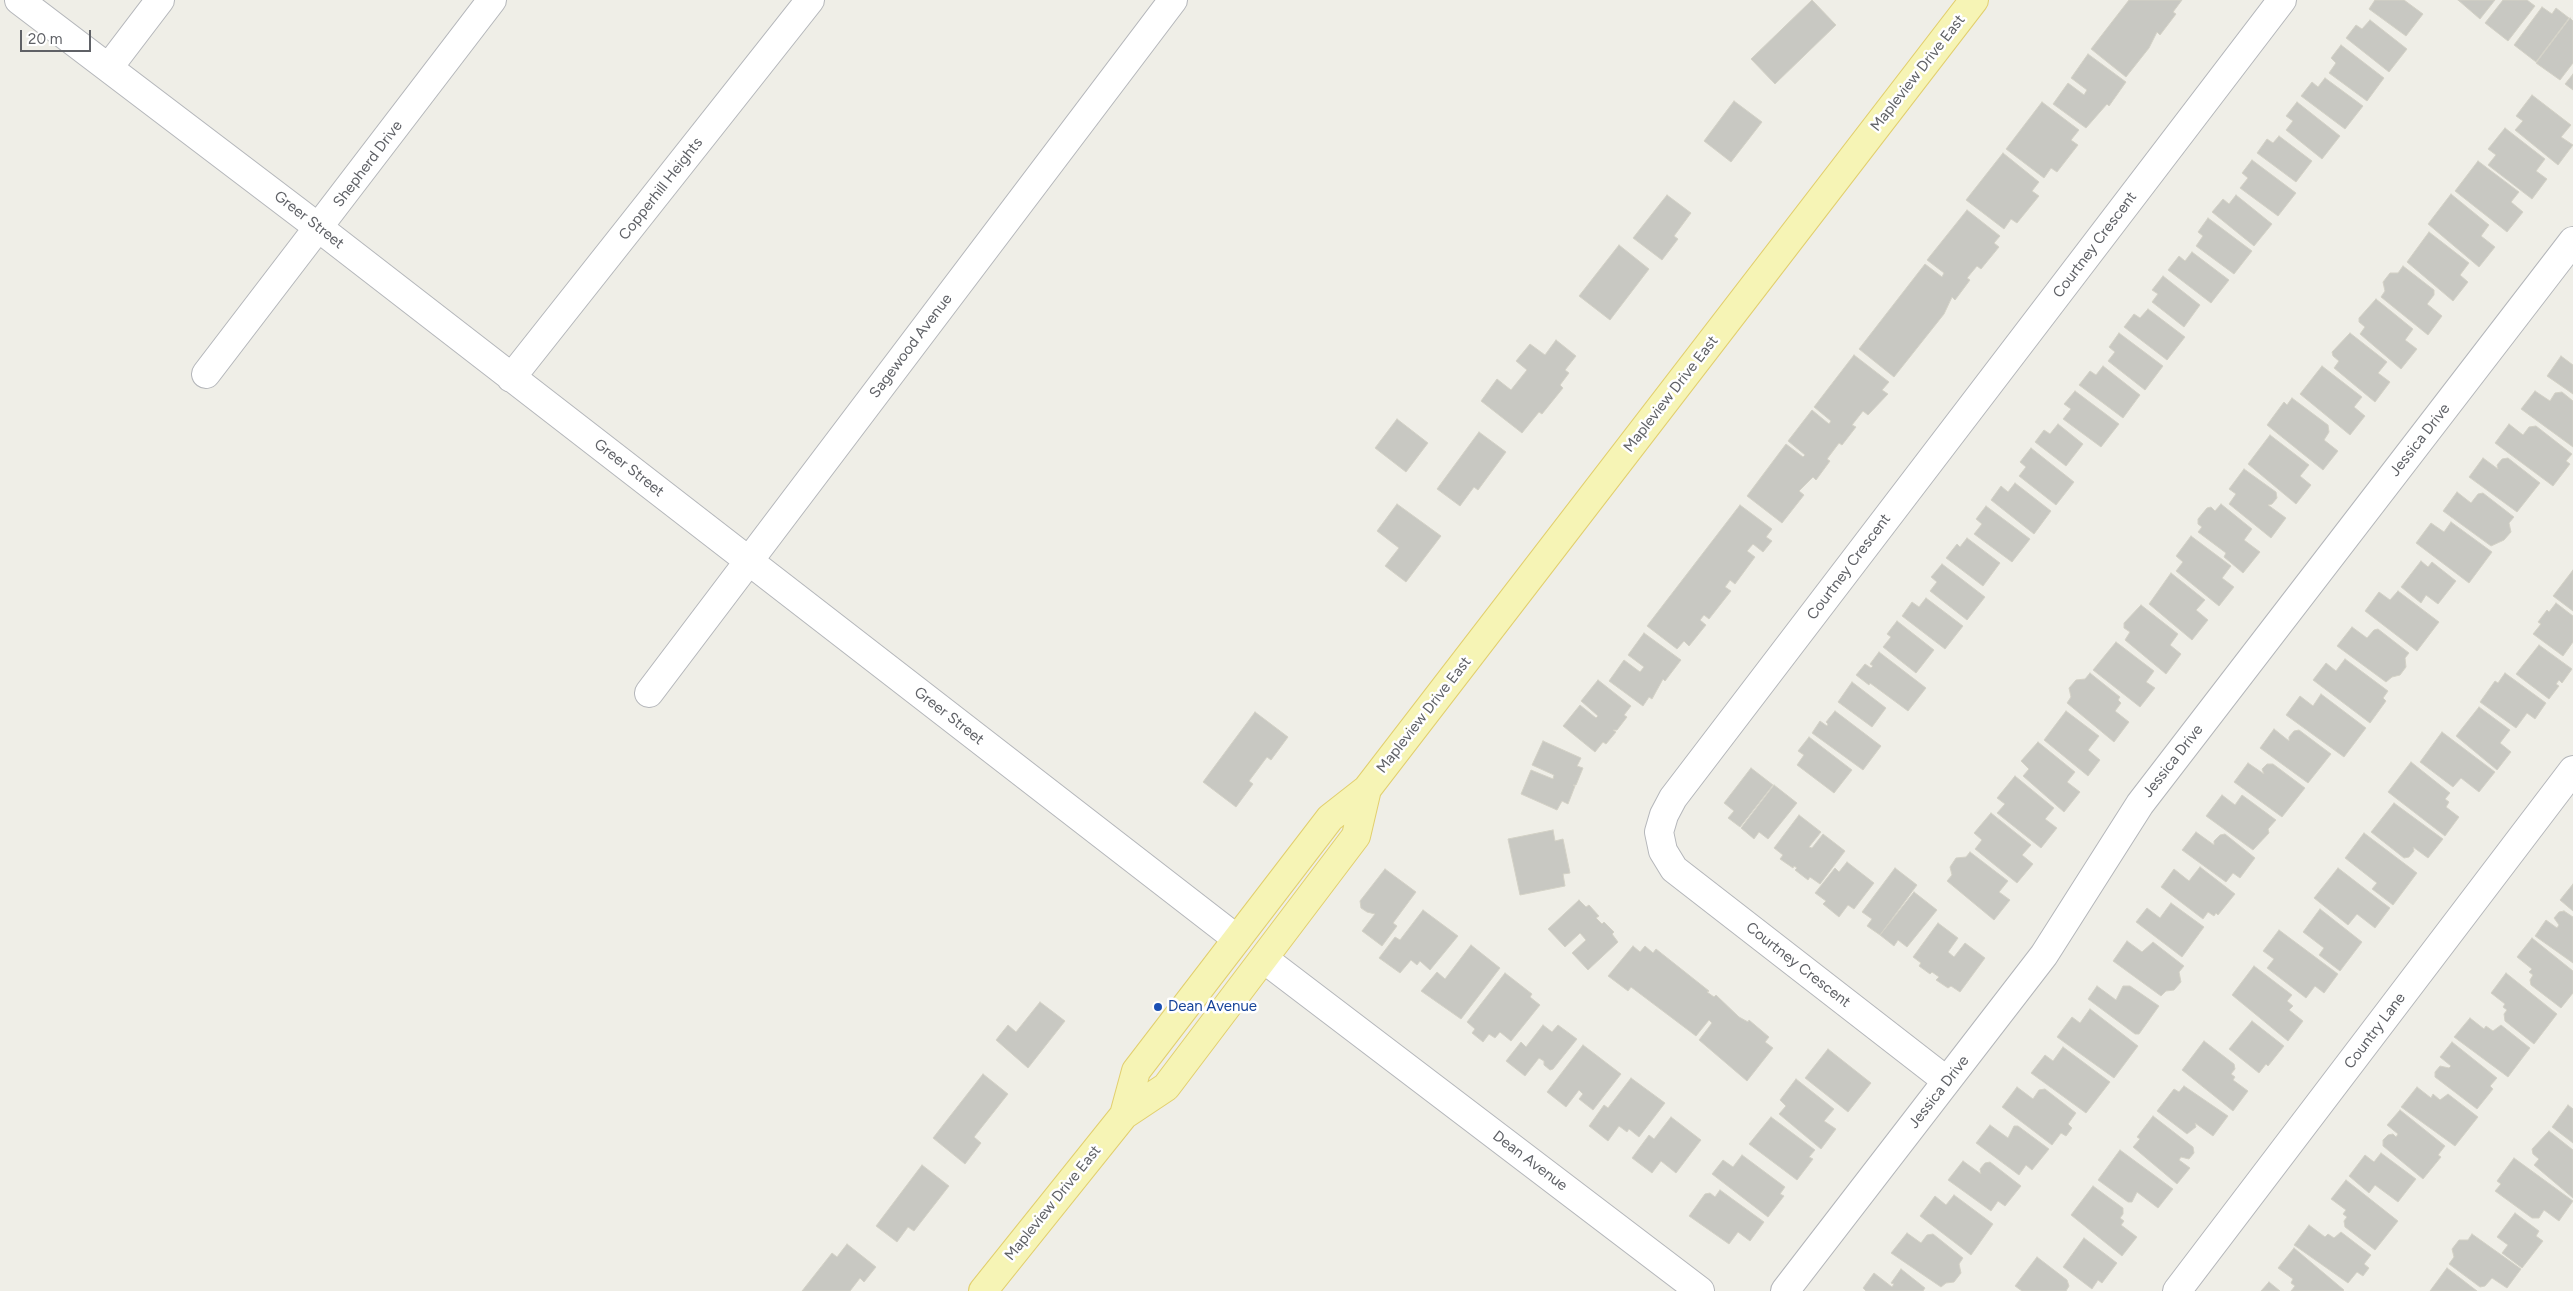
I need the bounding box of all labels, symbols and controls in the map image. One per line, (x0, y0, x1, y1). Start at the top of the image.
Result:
street label: Mapleview Drive East (1867, 11, 1969, 135)
scale bar (22, 20, 94, 52)
text: 20 m (28, 30, 62, 48)
street label: Shepherd Drive (330, 117, 406, 211)
street label: Copperhill Heights (615, 134, 707, 244)
street label: Greer Street (271, 187, 347, 253)
street label: Courtney Crescent (2049, 188, 2141, 302)
street label: Sagewood Avenue (866, 290, 956, 402)
street label: Mapleview Drive East (1620, 332, 1722, 456)
street label: Jessica Drive (2386, 400, 2454, 480)
street label: Greer Street (591, 435, 667, 501)
street label: Courtney Crescent (1803, 510, 1895, 624)
street label: Mapleview Drive East (1373, 653, 1475, 777)
street label: Greer Street (911, 683, 987, 749)
street label: Jessica Drive (2139, 721, 2207, 801)
street label: Courtney Crescent (1742, 919, 1854, 1011)
street label: Country Lane (2341, 989, 2409, 1073)
place label: Dean Avenue (1168, 998, 1257, 1016)
marker: Dean Avenue (1152, 1001, 1164, 1013)
street label: Jessica Drive (1905, 1052, 1973, 1132)
street label: Dean Avenue (1489, 1127, 1571, 1195)
street label: Mapleview Drive East (1001, 1142, 1105, 1264)

